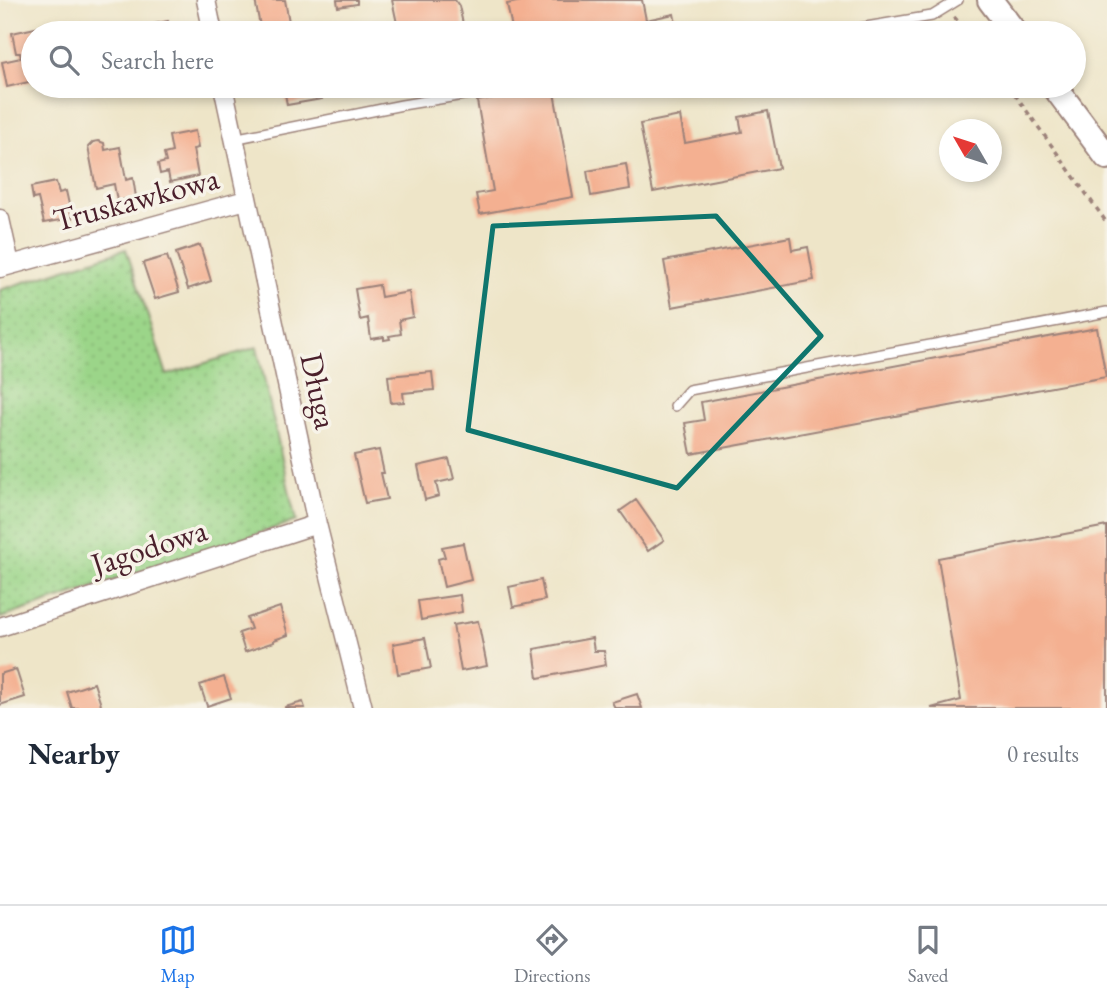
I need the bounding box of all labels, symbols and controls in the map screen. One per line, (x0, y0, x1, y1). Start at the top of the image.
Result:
search box (21, 21, 1086, 98)
icon: search (45, 41, 83, 79)
text: Search here (101, 43, 214, 77)
north arrow (939, 119, 1002, 182)
street label: Truskawkowa (49, 157, 224, 241)
street label: Długa (290, 349, 348, 433)
street label: Jagodowa (83, 509, 212, 586)
text: Nearby (28, 734, 120, 773)
text: 0 results (1007, 739, 1079, 769)
tab: Map (159, 921, 197, 988)
tab: Directions (514, 921, 590, 988)
tab: Saved (908, 921, 948, 988)

